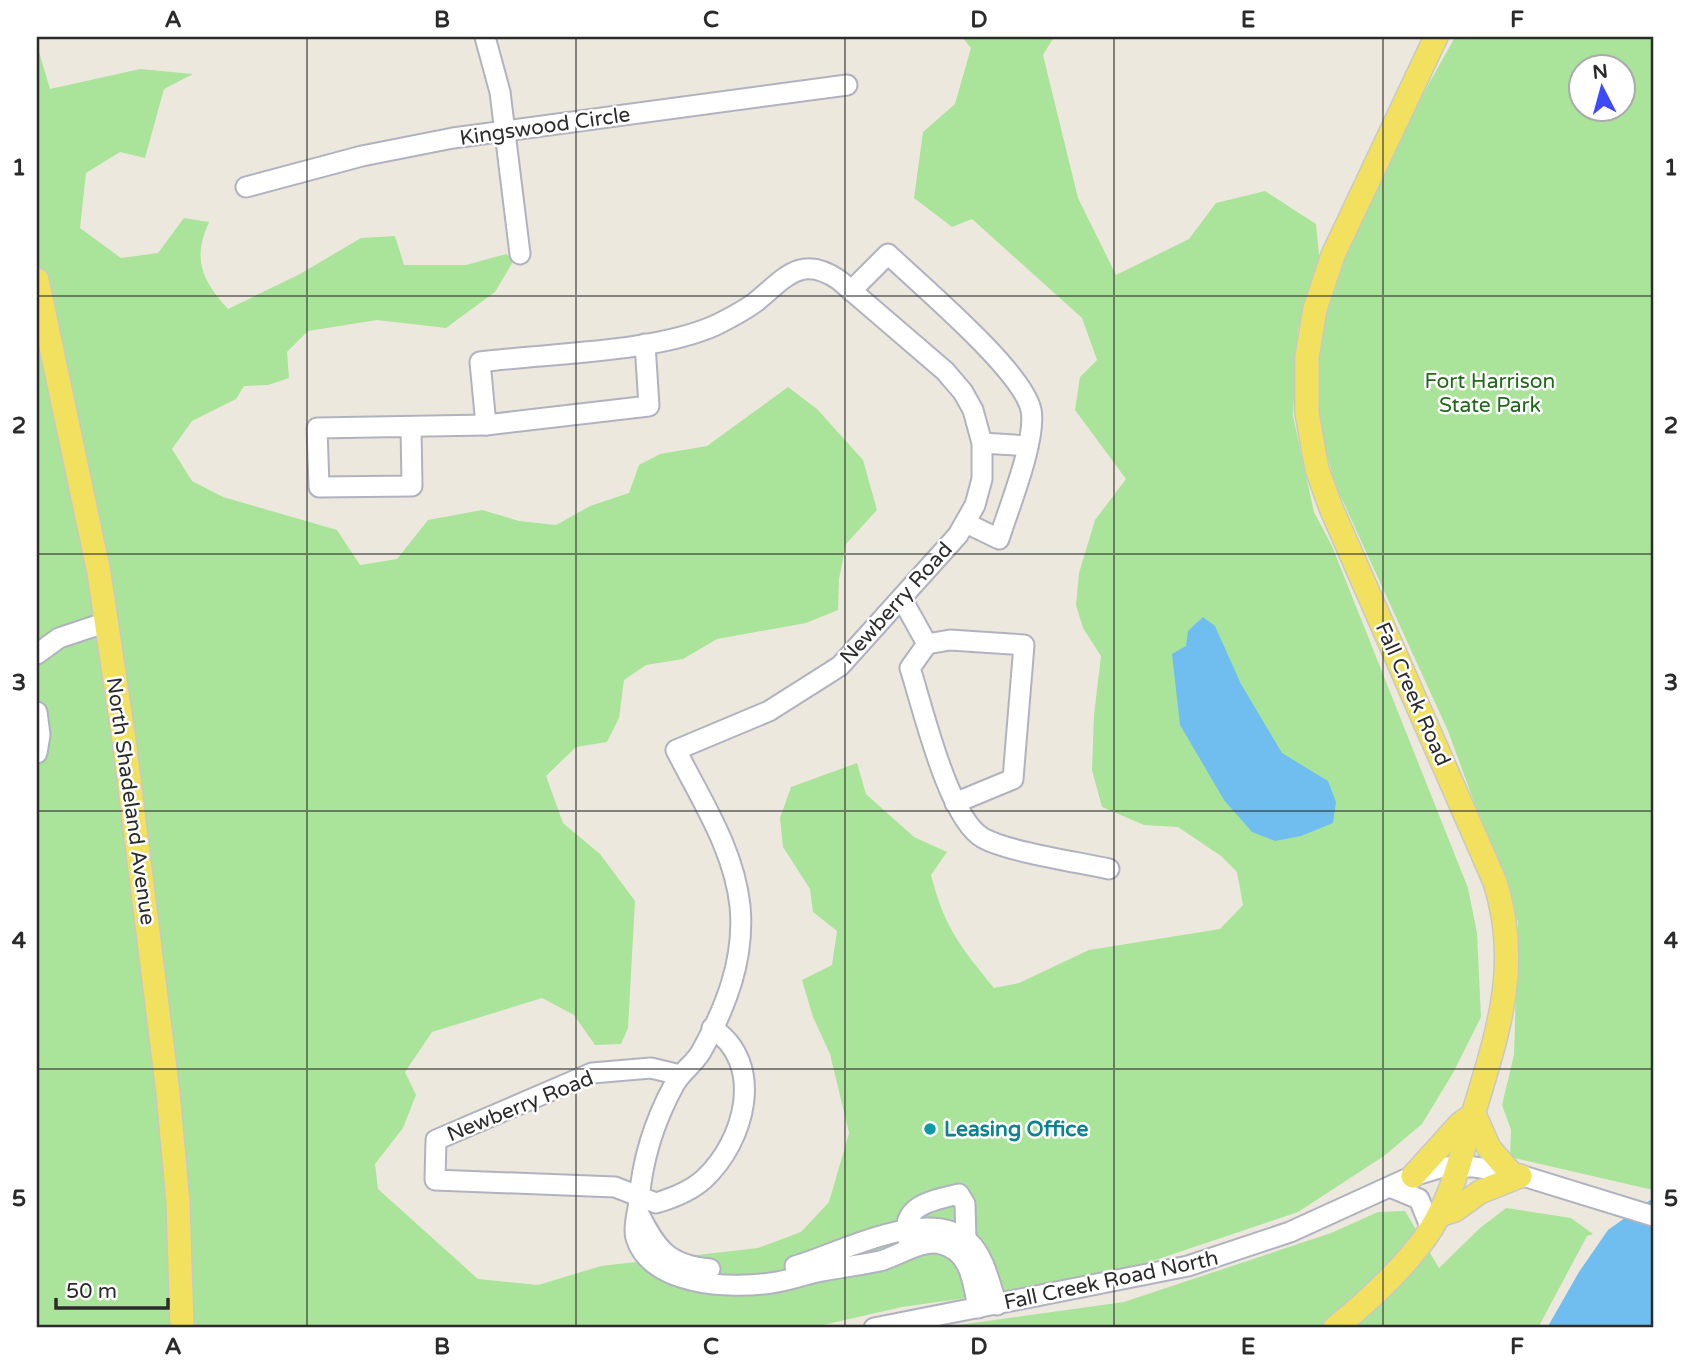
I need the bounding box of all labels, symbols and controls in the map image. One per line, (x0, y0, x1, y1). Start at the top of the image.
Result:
text: A (164, 6, 182, 34)
text: B (434, 6, 450, 34)
text: C (703, 6, 719, 34)
text: D (970, 6, 988, 34)
text: E (1241, 6, 1255, 34)
text: F (1510, 6, 1524, 34)
north arrow (1568, 52, 1638, 122)
text: N (1592, 60, 1609, 84)
street label: Kingswood Circle (458, 102, 632, 151)
text: 1 (12, 154, 26, 182)
text: 1 (1664, 154, 1678, 182)
park label: Fort Harrison State Park (1425, 369, 1555, 418)
text: 2 (12, 412, 26, 440)
text: 2 (1664, 412, 1678, 440)
street label: Newberry Road (835, 537, 958, 670)
street label: Fall Creek Road (1370, 619, 1455, 770)
text: 3 (12, 669, 26, 697)
text: 3 (1664, 669, 1678, 697)
street label: North Shadeland Avenue (101, 676, 160, 927)
text: 4 (12, 927, 27, 955)
text: 4 (1664, 927, 1679, 955)
street label: Newberry Road (443, 1066, 597, 1147)
place label: Leasing Office (944, 1117, 1088, 1142)
marker: Leasing Office (922, 1121, 938, 1137)
text: 5 (12, 1185, 26, 1213)
text: 5 (1664, 1185, 1678, 1213)
street label: Fall Creek Road North (1002, 1246, 1220, 1315)
scale bar (56, 1267, 168, 1311)
text: 50 m (66, 1279, 117, 1304)
text: A (164, 1333, 182, 1361)
text: B (434, 1333, 450, 1361)
text: C (703, 1333, 719, 1361)
text: D (970, 1333, 988, 1361)
text: E (1241, 1333, 1255, 1361)
text: F (1510, 1333, 1524, 1361)

